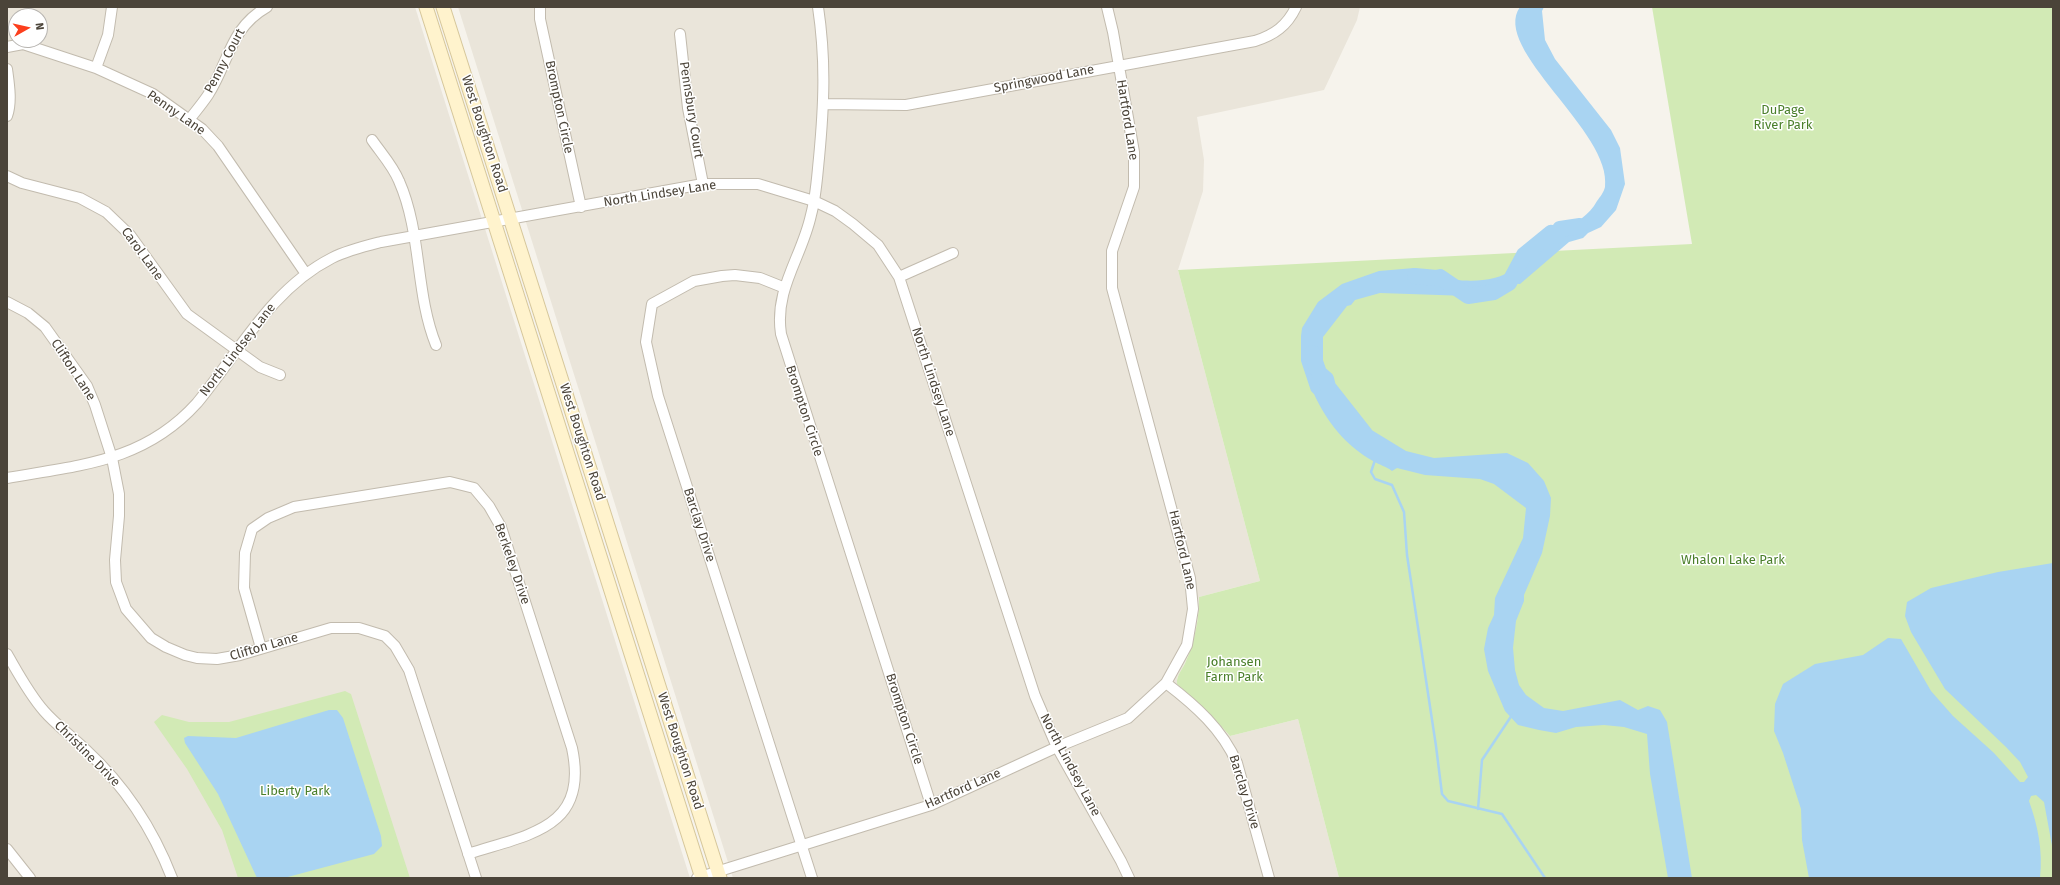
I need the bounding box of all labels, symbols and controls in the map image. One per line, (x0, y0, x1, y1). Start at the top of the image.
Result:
north arrow (8, 8, 48, 48)
text: N (32, 22, 46, 31)
street label: Penny Court (201, 26, 249, 96)
street label: Brompton Circle (542, 59, 576, 155)
street label: Pennsbury Court (676, 61, 706, 159)
street label: Springwood Lane (993, 62, 1095, 96)
street label: West Boughton Road (458, 73, 510, 195)
street label: Hartford Lane (1113, 79, 1141, 161)
street label: Penny Lane (144, 87, 208, 139)
park label: DuPage River Park (1753, 102, 1813, 133)
street label: North Lindsey Lane (603, 177, 717, 211)
street label: Carol Lane (118, 224, 166, 284)
street label: North Lindsey Lane (197, 300, 279, 400)
street label: North Lindsey Lane (908, 325, 958, 439)
street label: Clifton Lane (47, 336, 99, 404)
street label: Brompton Circle (782, 364, 826, 458)
street label: West Boughton Road (556, 381, 608, 503)
street label: Barclay Drive (680, 486, 718, 564)
street label: Hartford Lane (1165, 509, 1199, 591)
street label: Berkeley Drive (491, 521, 533, 607)
park label: Whalon Lake Park (1681, 552, 1785, 568)
street label: Clifton Lane (228, 630, 300, 664)
park label: Johansen Farm Park (1205, 654, 1263, 685)
street label: Brompton Circle (882, 672, 926, 766)
street label: West Boughton Road (654, 690, 706, 812)
street label: North Lindsey Lane (1036, 711, 1104, 819)
street label: Christine Drive (51, 718, 123, 790)
street label: Barclay Drive (1225, 753, 1263, 831)
street label: Hartford Lane (923, 765, 1003, 813)
park label: Liberty Park (260, 783, 330, 799)

